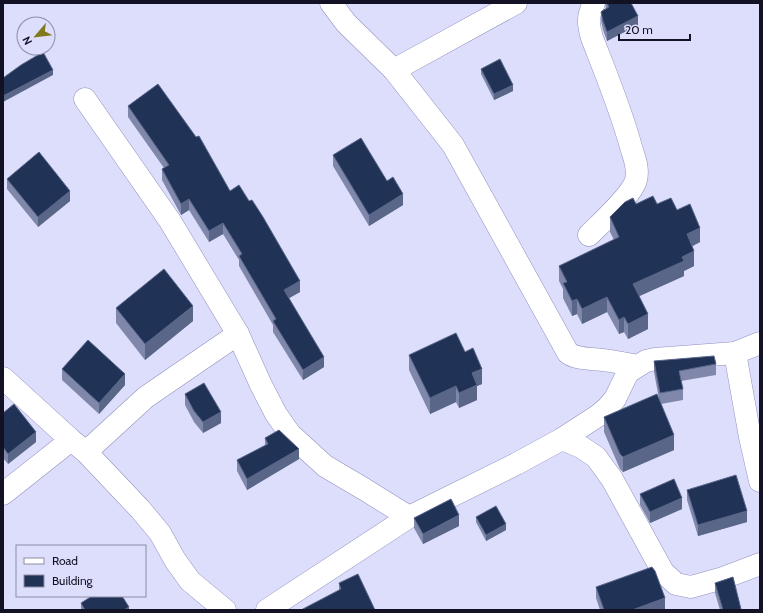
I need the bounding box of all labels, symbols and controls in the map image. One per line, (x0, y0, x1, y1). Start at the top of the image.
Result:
north arrow (16, 16, 56, 56)
scale bar (619, 16, 690, 42)
text: 20 m (625, 22, 653, 37)
text: N (19, 34, 35, 47)
legend (16, 545, 146, 597)
text: Road (52, 553, 78, 568)
text: Building (52, 573, 94, 588)

